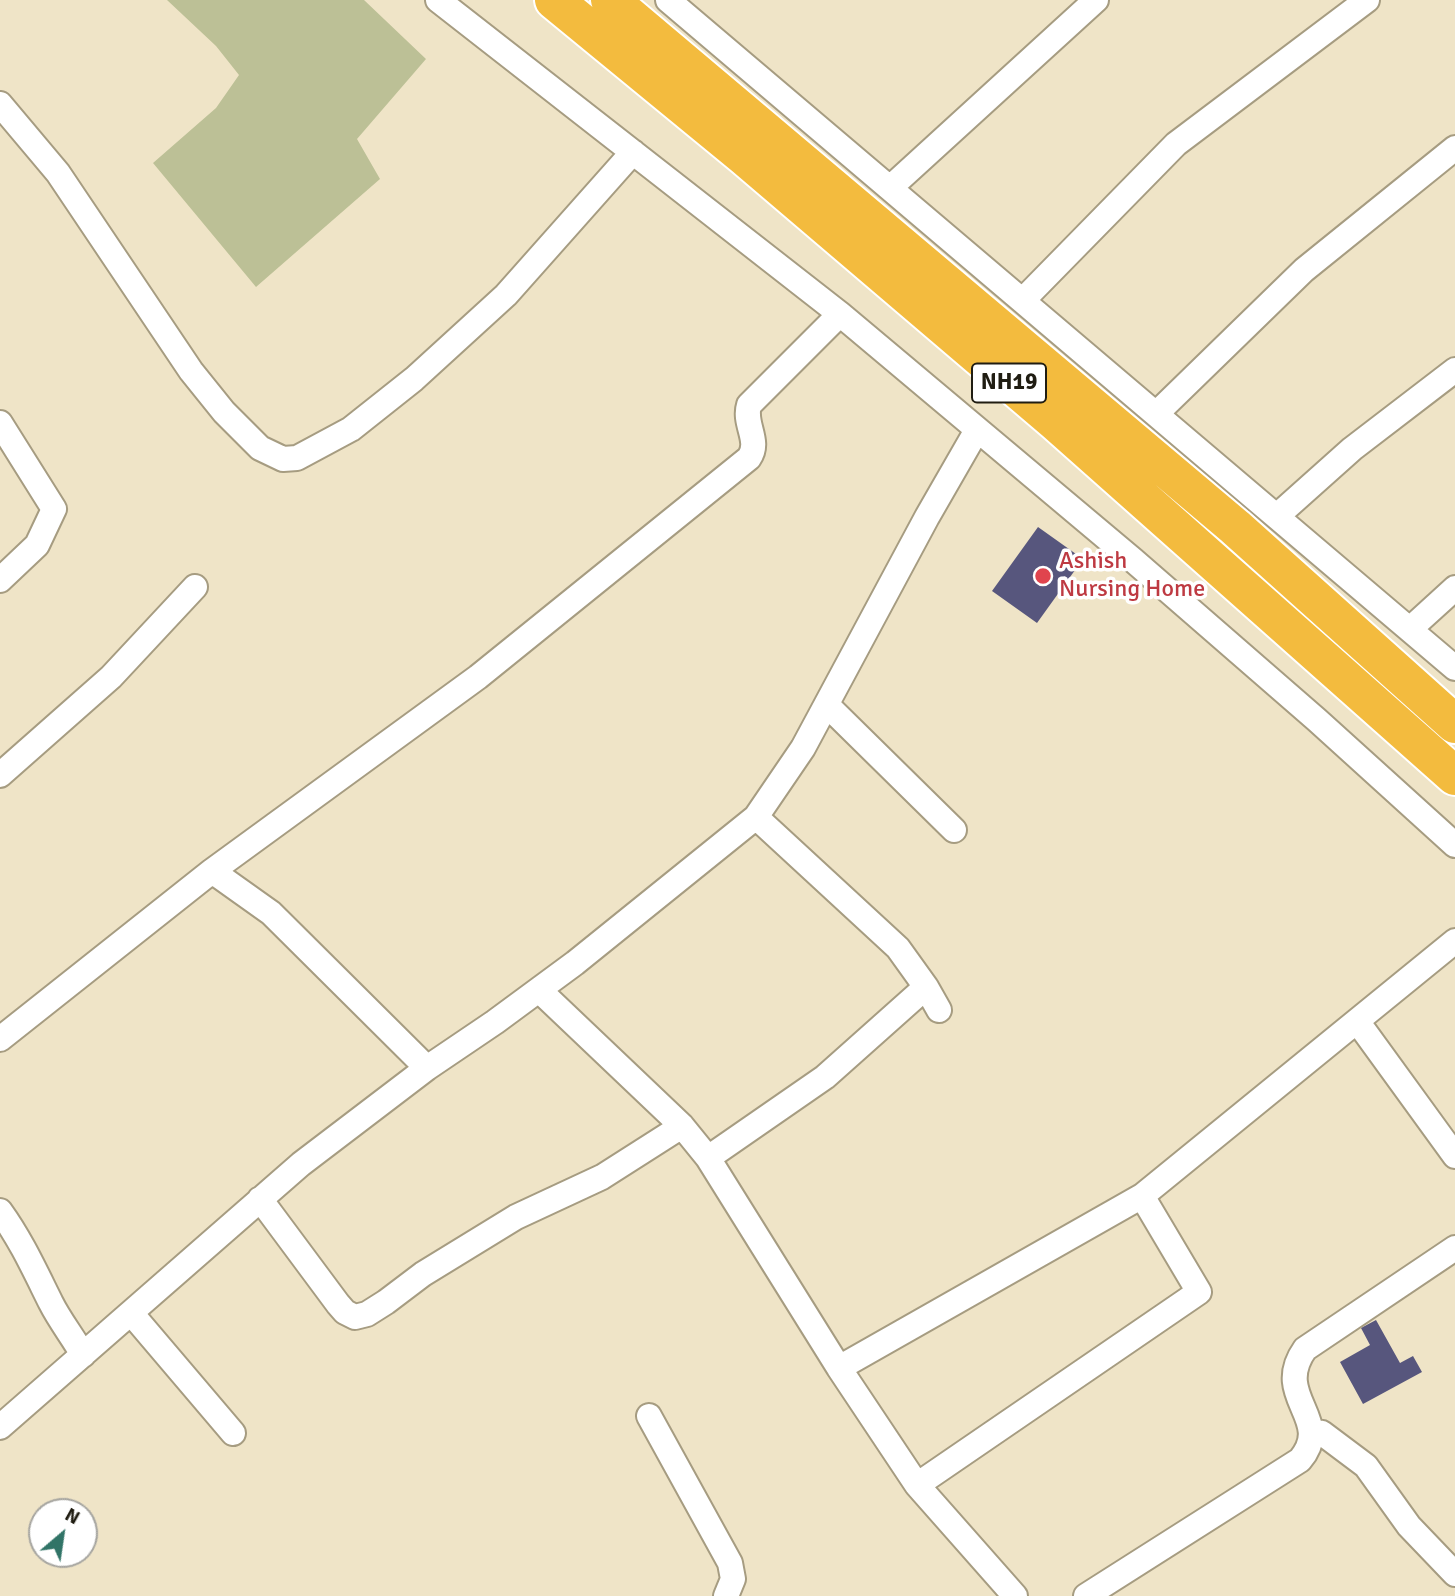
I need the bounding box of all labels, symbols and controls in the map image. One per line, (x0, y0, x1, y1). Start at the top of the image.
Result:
road number: NH19 (972, 364, 1046, 402)
place label: Ashish Nursing Home (1059, 548, 1205, 604)
marker: Ashish Nursing Home (1033, 566, 1053, 586)
north arrow (28, 1498, 98, 1568)
text: N (61, 1503, 84, 1530)

